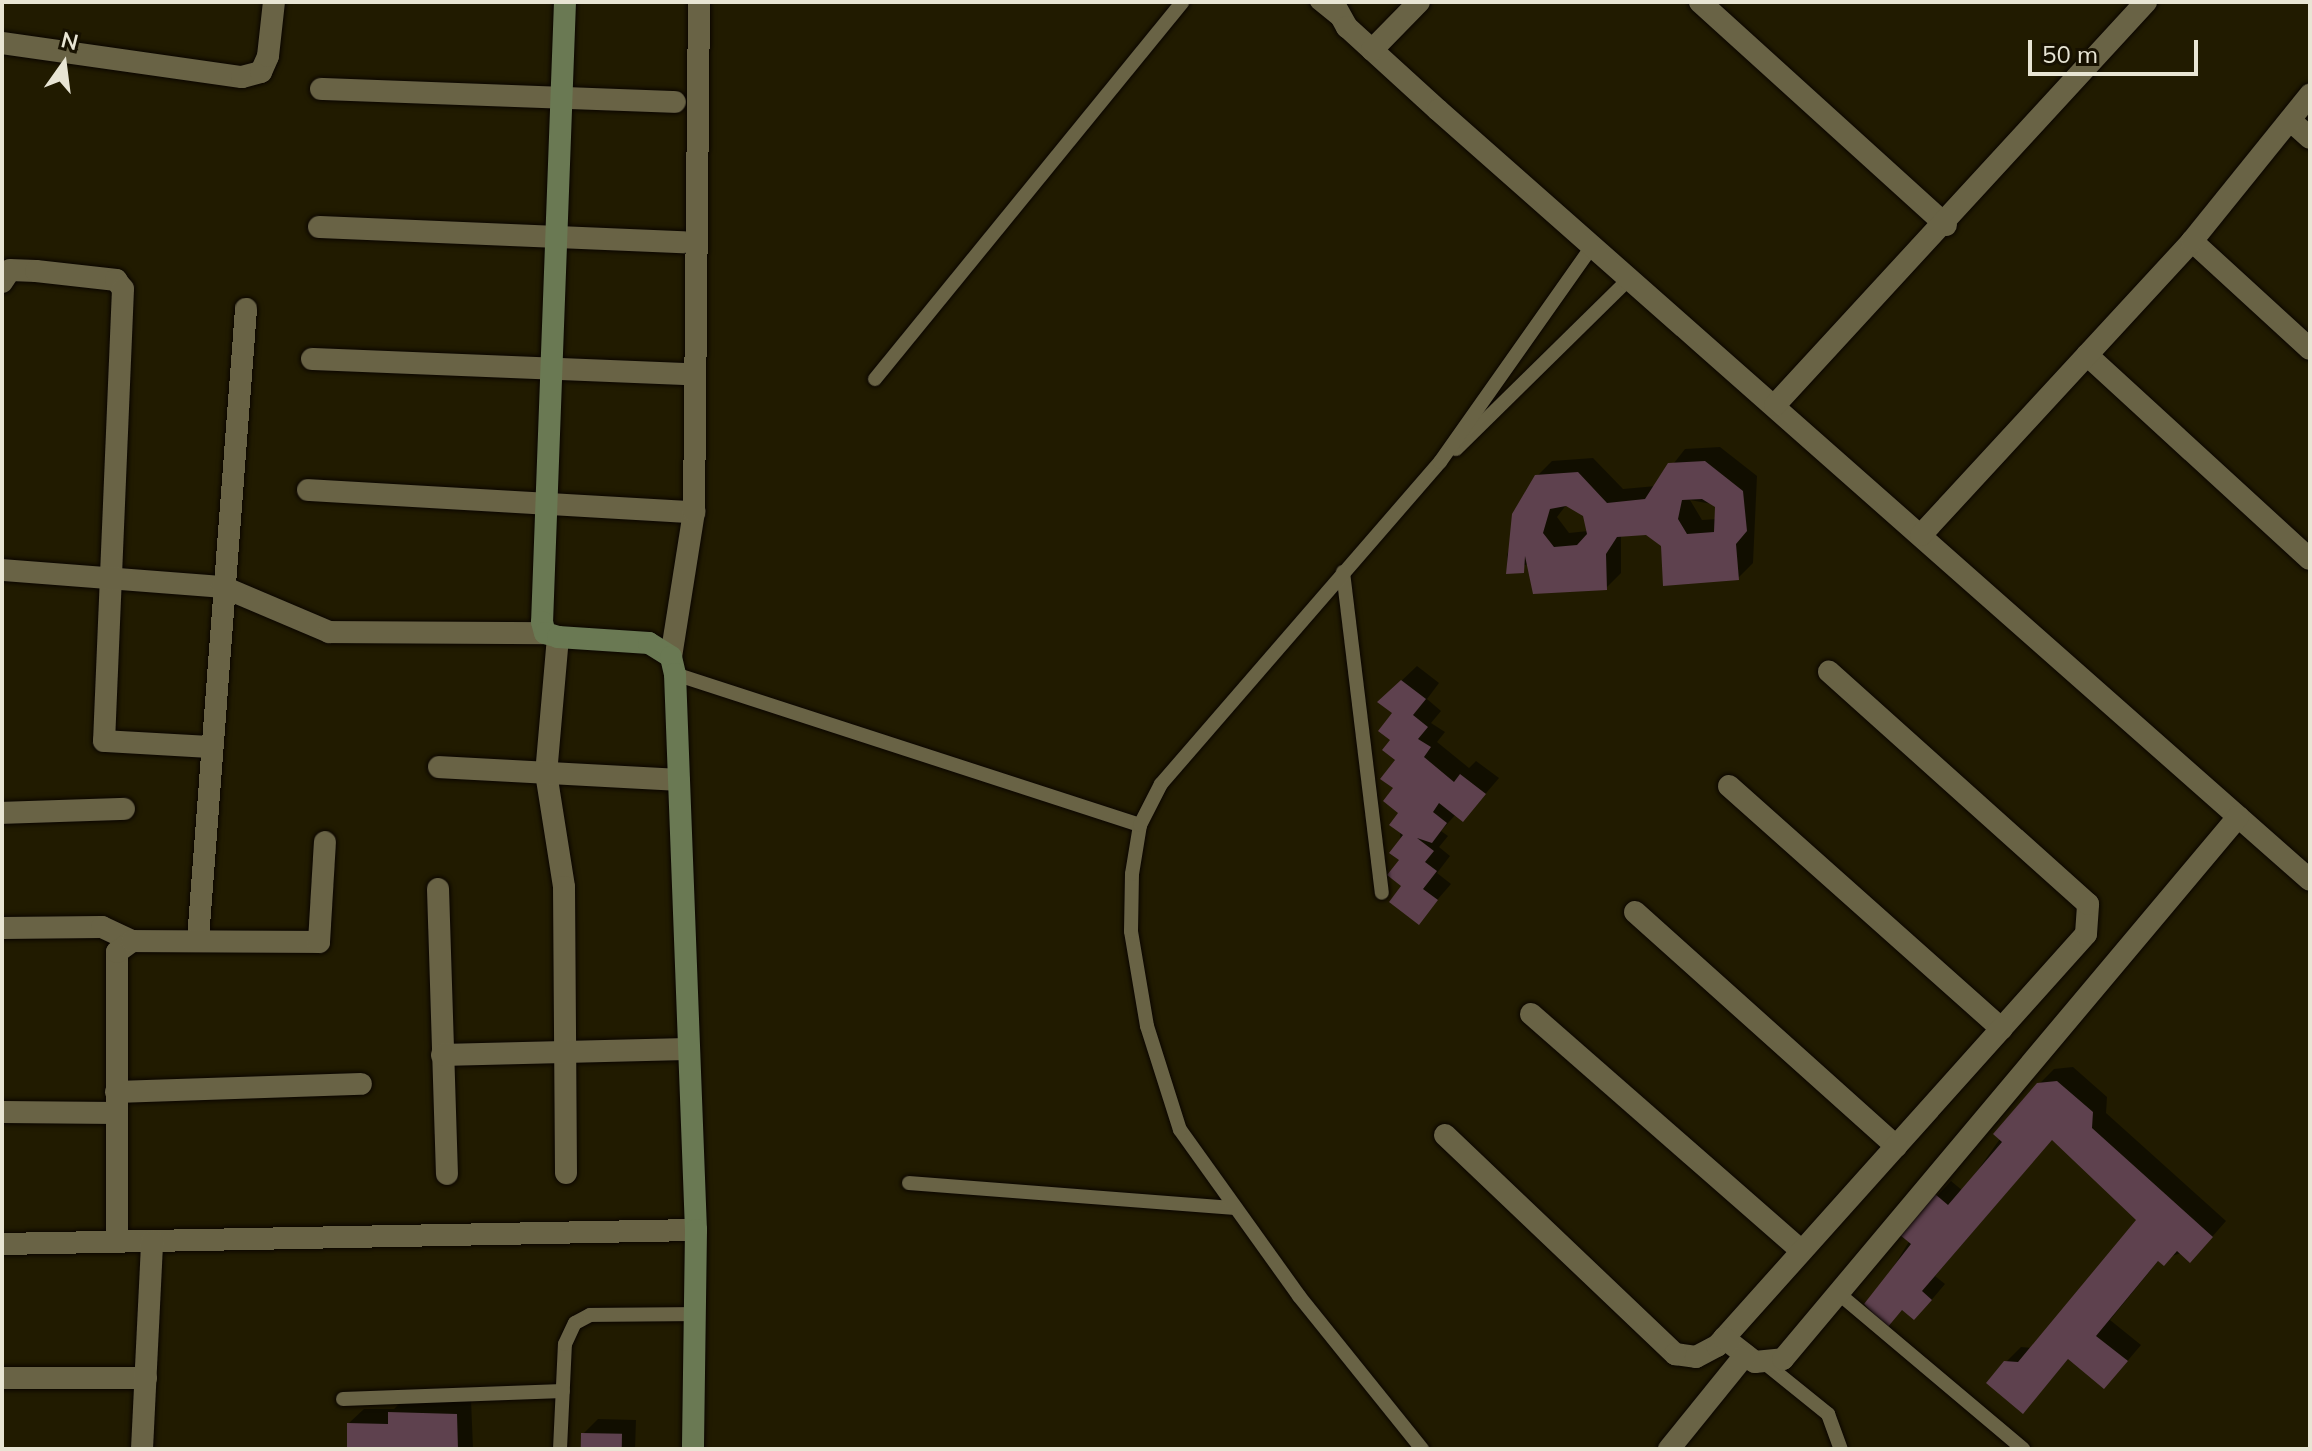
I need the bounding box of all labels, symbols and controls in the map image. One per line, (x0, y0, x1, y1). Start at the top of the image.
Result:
north arrow (24, 24, 104, 104)
scale bar (2032, 24, 2202, 74)
text: N (58, 25, 81, 56)
text: 50 m (2042, 39, 2098, 69)

